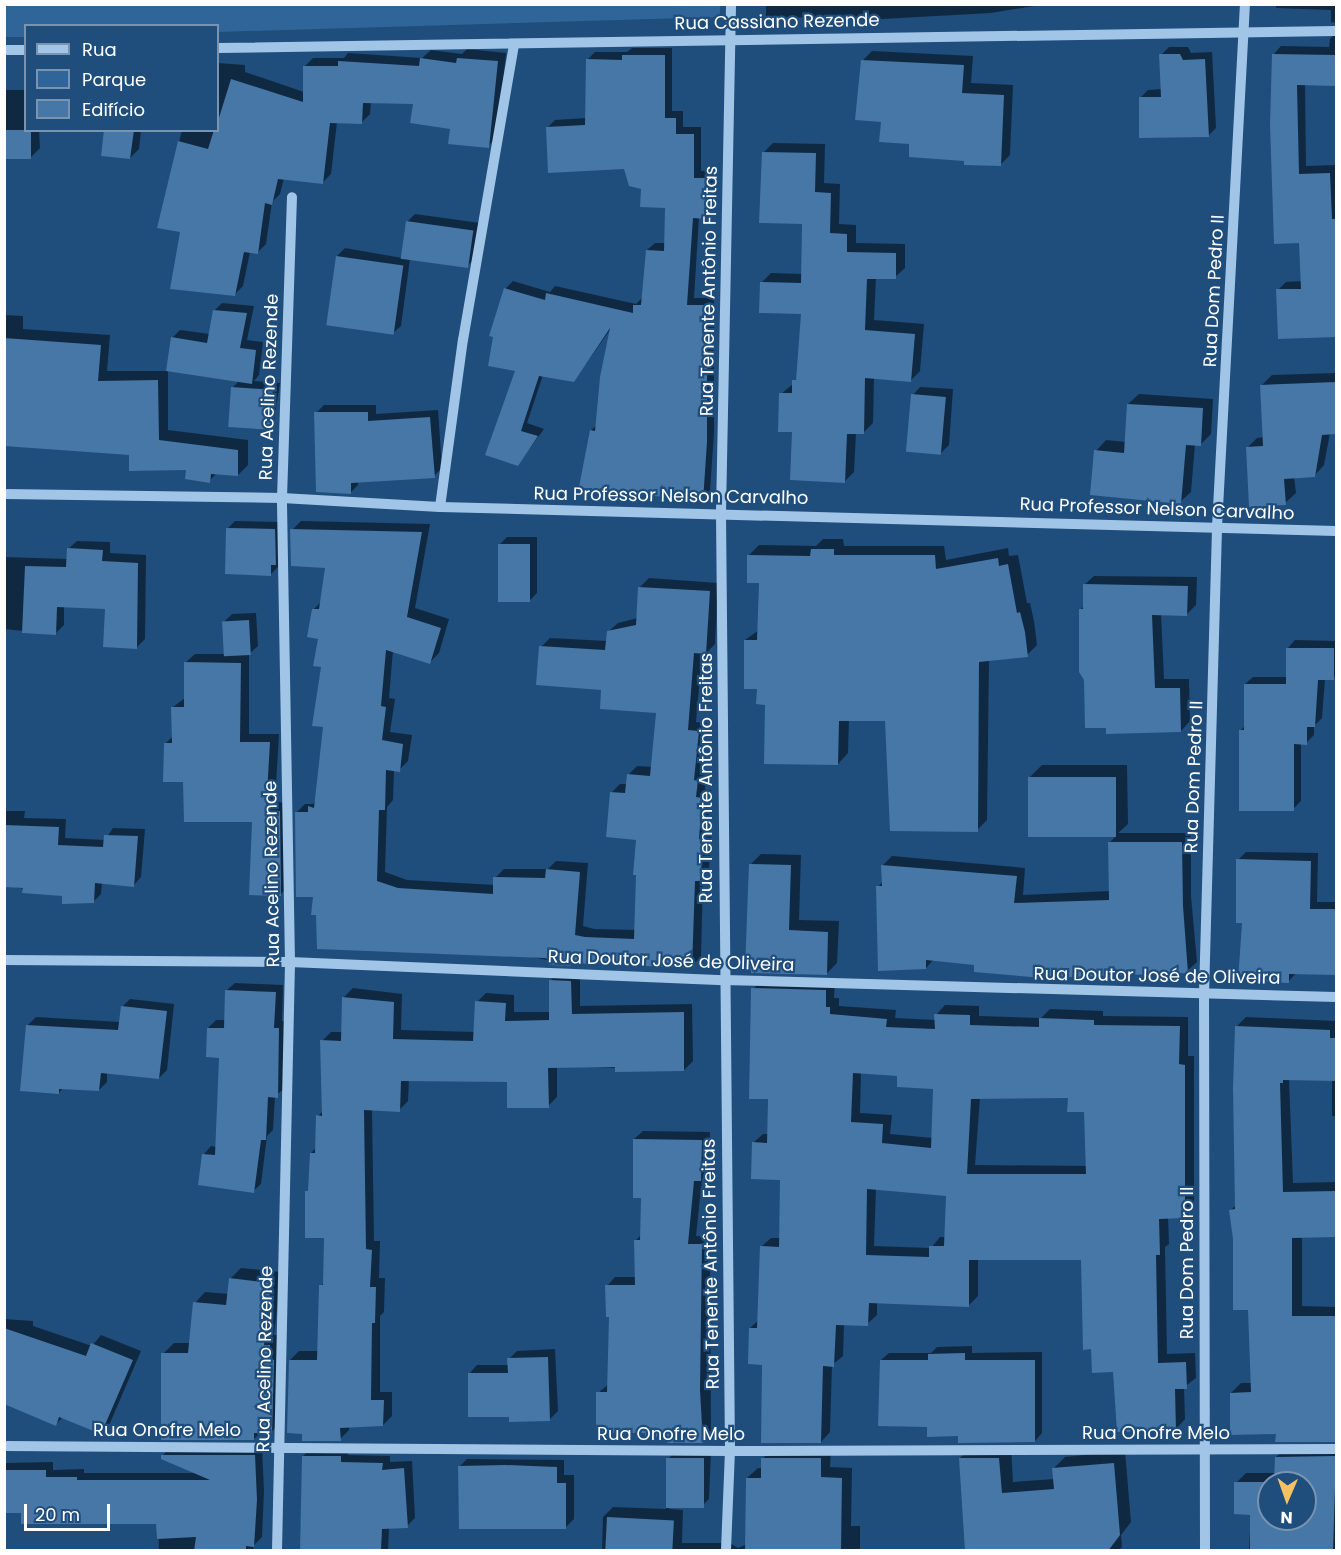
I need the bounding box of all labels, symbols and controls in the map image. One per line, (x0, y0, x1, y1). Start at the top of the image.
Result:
street label: Rua Cassiano Rezende (674, 9, 880, 35)
legend (24, 24, 219, 132)
text: Rua (82, 37, 117, 62)
text: Parque (82, 67, 146, 92)
text: Edifício (82, 97, 145, 122)
street label: Rua Tenente Antônio Freitas (696, 166, 722, 416)
street label: Rua Dom Pedro II (1199, 214, 1229, 368)
street label: Rua Acelino Rezende (255, 293, 283, 481)
street label: Rua Professor Nelson Carvalho (533, 483, 809, 509)
street label: Rua Professor Nelson Carvalho (1019, 493, 1295, 525)
street label: Rua Tenente Antônio Freitas (695, 653, 717, 903)
street label: Rua Dom Pedro II (1181, 700, 1207, 854)
street label: Rua Acelino Rezende (260, 780, 284, 968)
street label: Rua Doutor José de Oliveira (547, 946, 795, 976)
street label: Rua Doutor José de Oliveira (1033, 963, 1281, 989)
street label: Rua Tenente Antônio Freitas (698, 1139, 724, 1389)
street label: Rua Dom Pedro II (1176, 1187, 1198, 1339)
street label: Rua Acelino Rezende (253, 1265, 277, 1453)
street label: Rua Onofre Melo (93, 1419, 241, 1441)
street label: Rua Onofre Melo (1082, 1422, 1230, 1444)
street label: Rua Onofre Melo (597, 1423, 745, 1445)
north arrow (1257, 1471, 1317, 1531)
scale bar (27, 1492, 112, 1530)
text: 20 m (35, 1502, 80, 1527)
text: N (1280, 1506, 1293, 1529)

